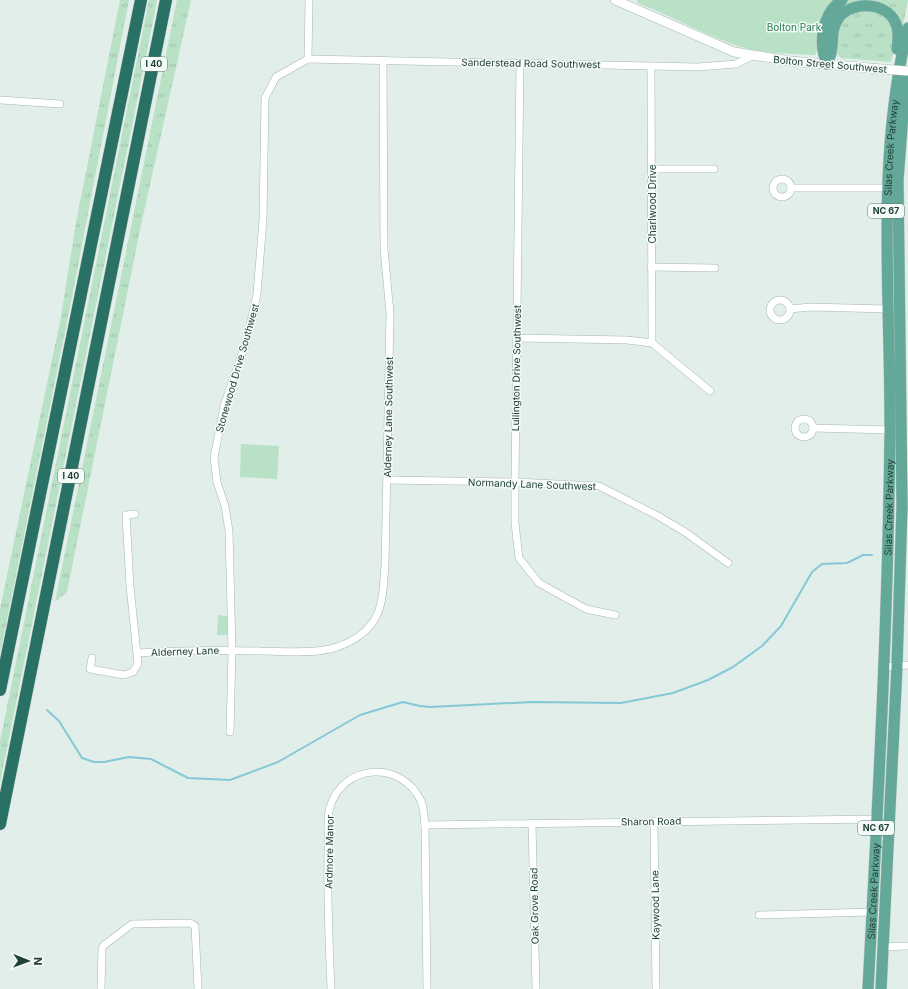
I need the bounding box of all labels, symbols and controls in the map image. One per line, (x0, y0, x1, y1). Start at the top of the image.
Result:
park label: Bolton Park (767, 21, 822, 33)
street label: Bolton Street Southwest (773, 53, 888, 75)
street label: Sanderstead Road Southwest (461, 56, 602, 70)
road number: I 40 (141, 57, 167, 71)
street label: Silas Creek Parkway (881, 98, 901, 196)
street label: Charlwood Drive (646, 164, 658, 243)
road number: NC 67 (868, 204, 904, 218)
street label: Stonewood Drive Southwest (213, 301, 261, 434)
street label: Lullington Drive Southwest (509, 304, 523, 431)
street label: Alderney Lane Southwest (381, 356, 395, 478)
street label: Silas Creek Parkway (882, 459, 896, 556)
road number: I 40 (58, 469, 84, 483)
street label: Normandy Lane Southwest (468, 476, 597, 492)
street label: Alderney Lane (151, 644, 219, 658)
street label: Sharon Road (621, 814, 681, 828)
street label: Ardmore Manor (322, 815, 336, 889)
road number: NC 67 (858, 821, 894, 835)
street label: Silas Creek Parkway (865, 842, 882, 940)
street label: Oak Grove Road (527, 868, 541, 944)
street label: Kaywood Lane (648, 870, 662, 940)
north arrow (8, 941, 48, 981)
text: N (31, 957, 45, 965)

